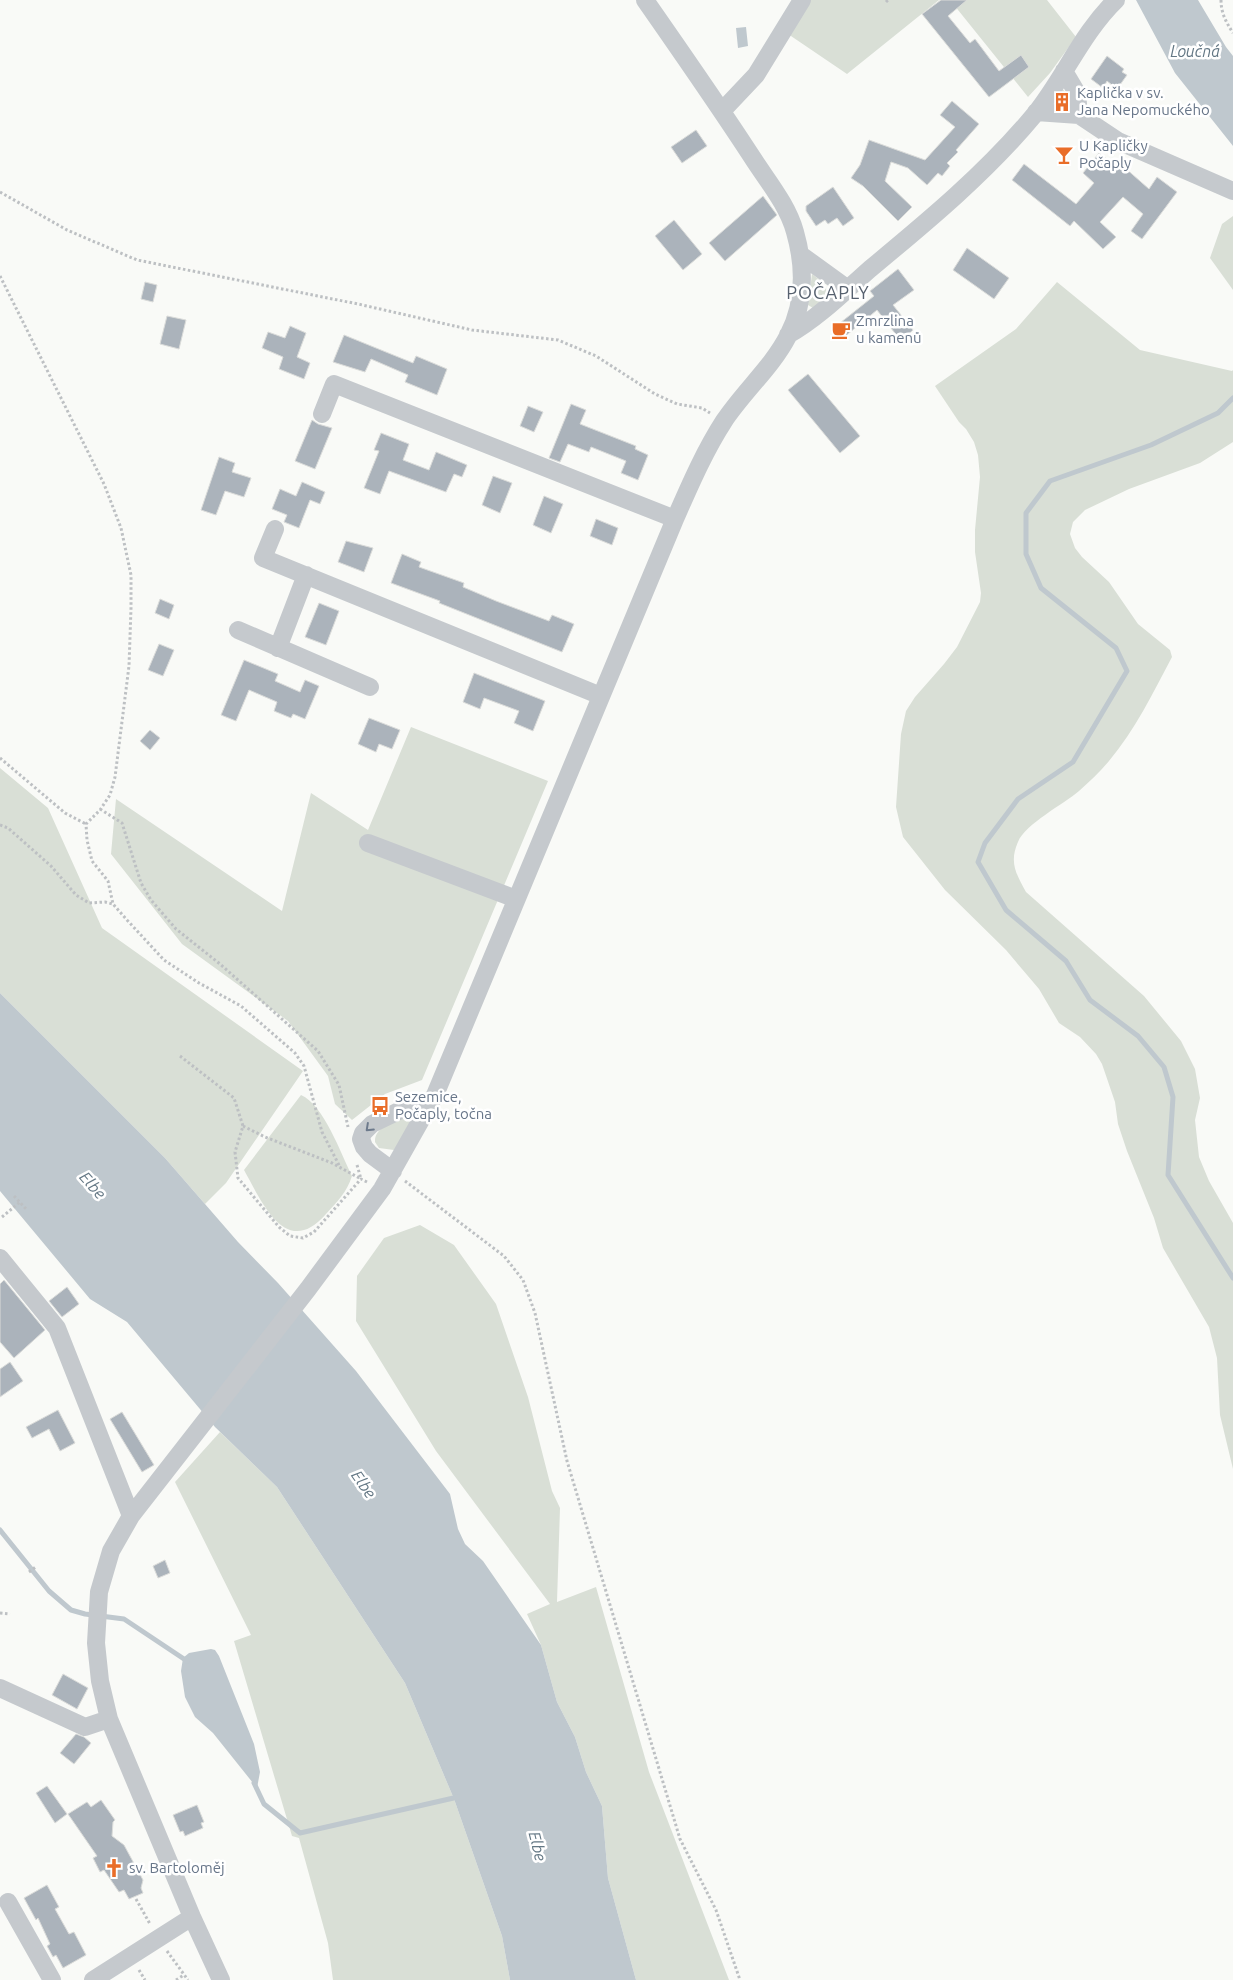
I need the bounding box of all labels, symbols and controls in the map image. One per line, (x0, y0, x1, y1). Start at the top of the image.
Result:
water label: Loučná (1170, 42, 1220, 60)
place label: Kaplička v sv. Jana Nepomuckého (1077, 84, 1210, 118)
building icon: Kaplička v sv. Jana Nepomuckého (1051, 91, 1073, 113)
place label: U Kapličky Počaply (1079, 137, 1148, 171)
bar icon: U Kapličky Počaply (1053, 144, 1075, 166)
district label: POČAPLY (786, 281, 870, 302)
place label: Zmrzlina u kamenů (856, 312, 922, 346)
cafe icon: Zmrzlina u kamenů (830, 319, 852, 341)
place label: Sezemice, Počaply, točna (395, 1088, 492, 1122)
bus stop icon: Sezemice, Počaply, točna (369, 1095, 391, 1117)
one-way arrow (366, 1122, 375, 1131)
water label: Elbe (76, 1168, 110, 1202)
water label: Elbe (348, 1467, 380, 1501)
water label: Elbe (526, 1829, 550, 1863)
church icon: sv. Bartoloměj (103, 1857, 125, 1879)
place label: sv. Bartoloměj (129, 1859, 225, 1876)

